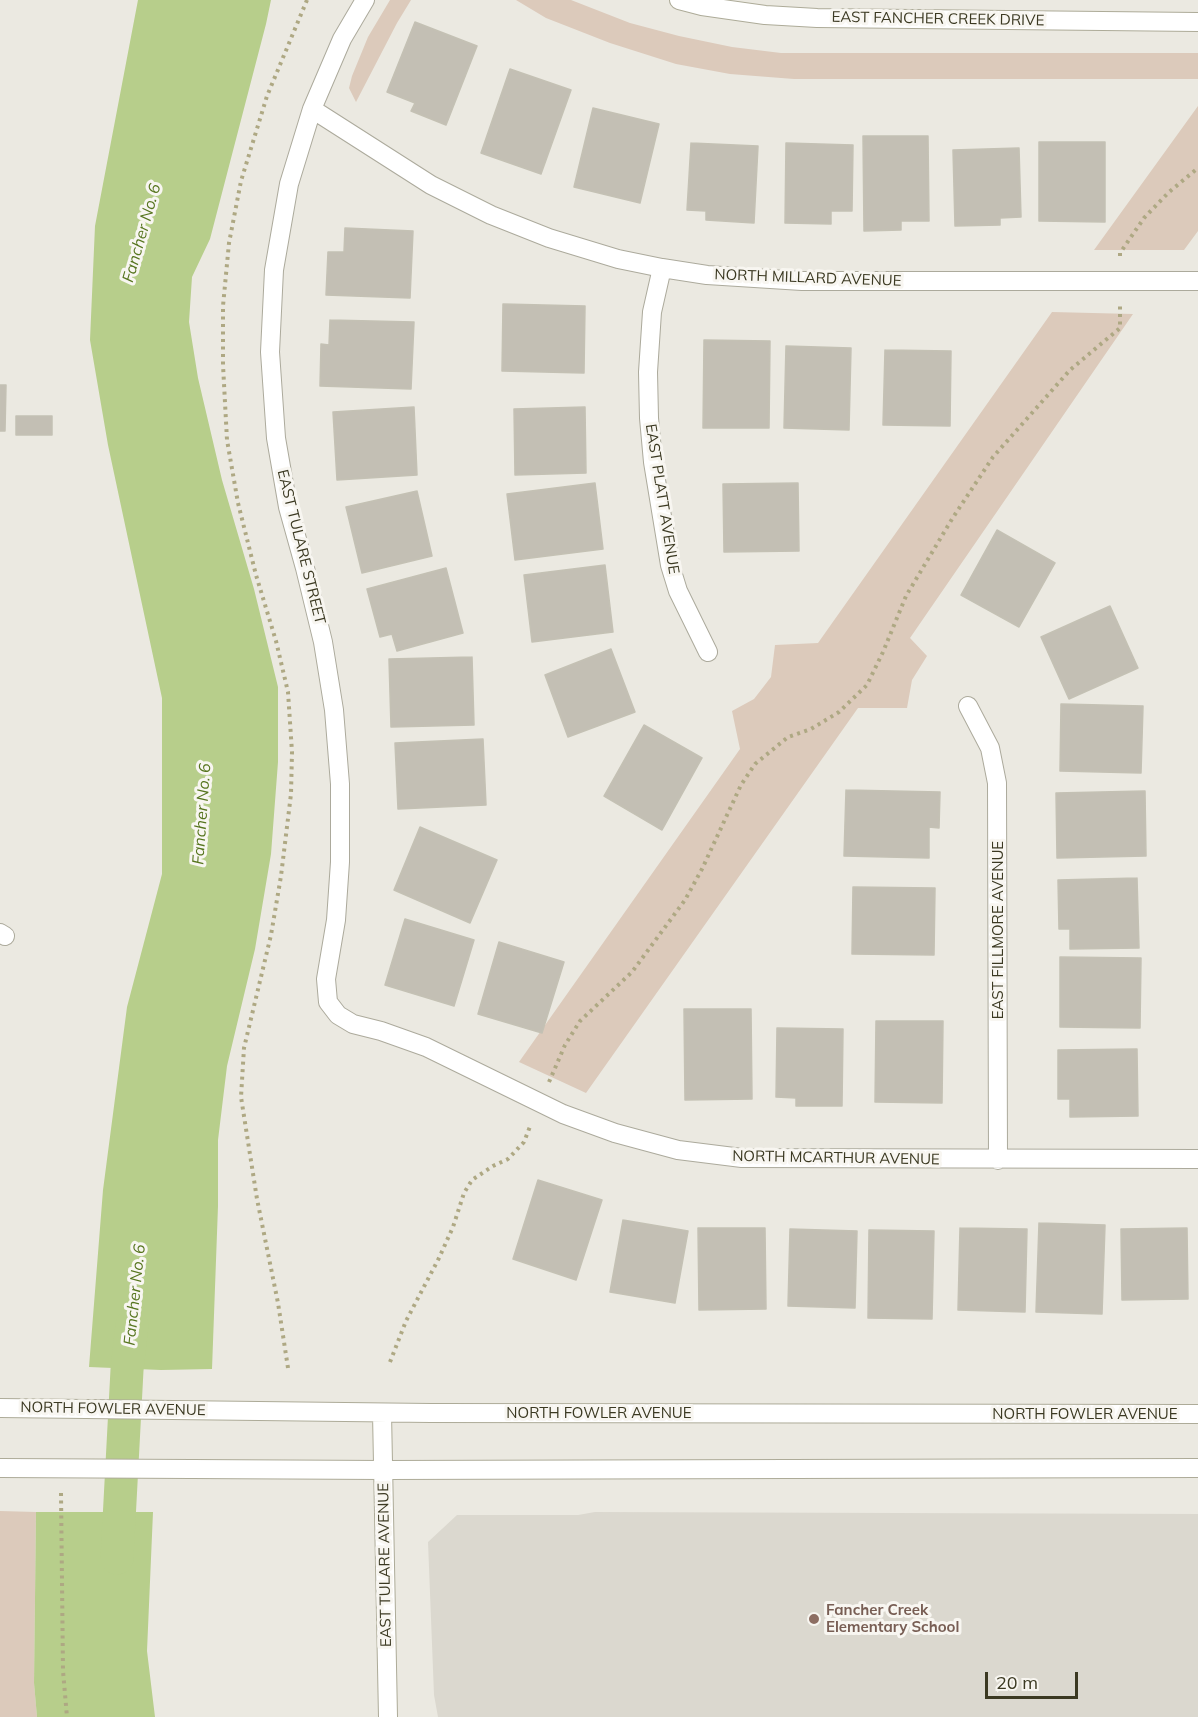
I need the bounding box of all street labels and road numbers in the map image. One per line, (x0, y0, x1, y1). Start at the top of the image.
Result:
street label: EAST FANCHER CREEK DRIVE (831, 8, 1045, 30)
street label: NORTH MILLARD AVENUE (714, 266, 902, 290)
street label: EAST PLATT AVENUE (641, 423, 683, 575)
street label: EAST TULARE STREET (273, 468, 329, 626)
street label: EAST FILLMORE AVENUE (989, 841, 1007, 1019)
street label: NORTH MCARTHUR AVENUE (732, 1147, 940, 1169)
street label: NORTH FOWLER AVENUE (20, 1398, 206, 1420)
street label: NORTH FOWLER AVENUE (506, 1404, 692, 1422)
street label: NORTH FOWLER AVENUE (992, 1405, 1178, 1423)
street label: EAST TULARE AVENUE (375, 1483, 395, 1647)

